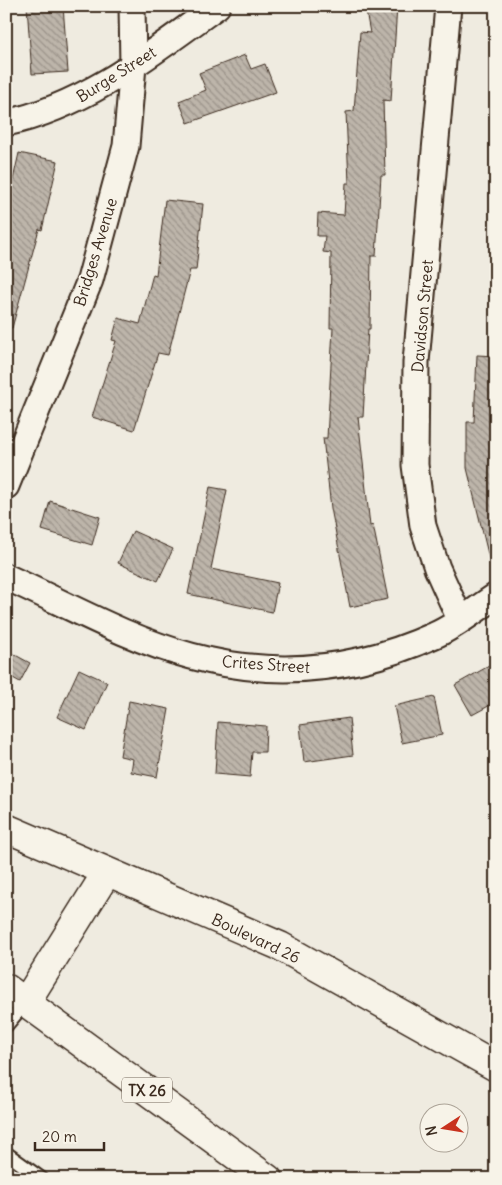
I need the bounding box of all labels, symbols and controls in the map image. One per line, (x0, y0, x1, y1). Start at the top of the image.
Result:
street label: Burge Street (72, 41, 160, 106)
street label: Bridges Avenue (69, 195, 121, 309)
street label: Davidson Street (407, 258, 437, 373)
street label: Crites Street (221, 651, 311, 677)
street label: Boulevard 26 (209, 909, 303, 967)
road number: TX 26 (122, 1078, 172, 1102)
north arrow (420, 1102, 470, 1152)
scale bar (35, 1120, 104, 1152)
text: N (421, 1124, 441, 1137)
text: 20 m (42, 1127, 77, 1146)

